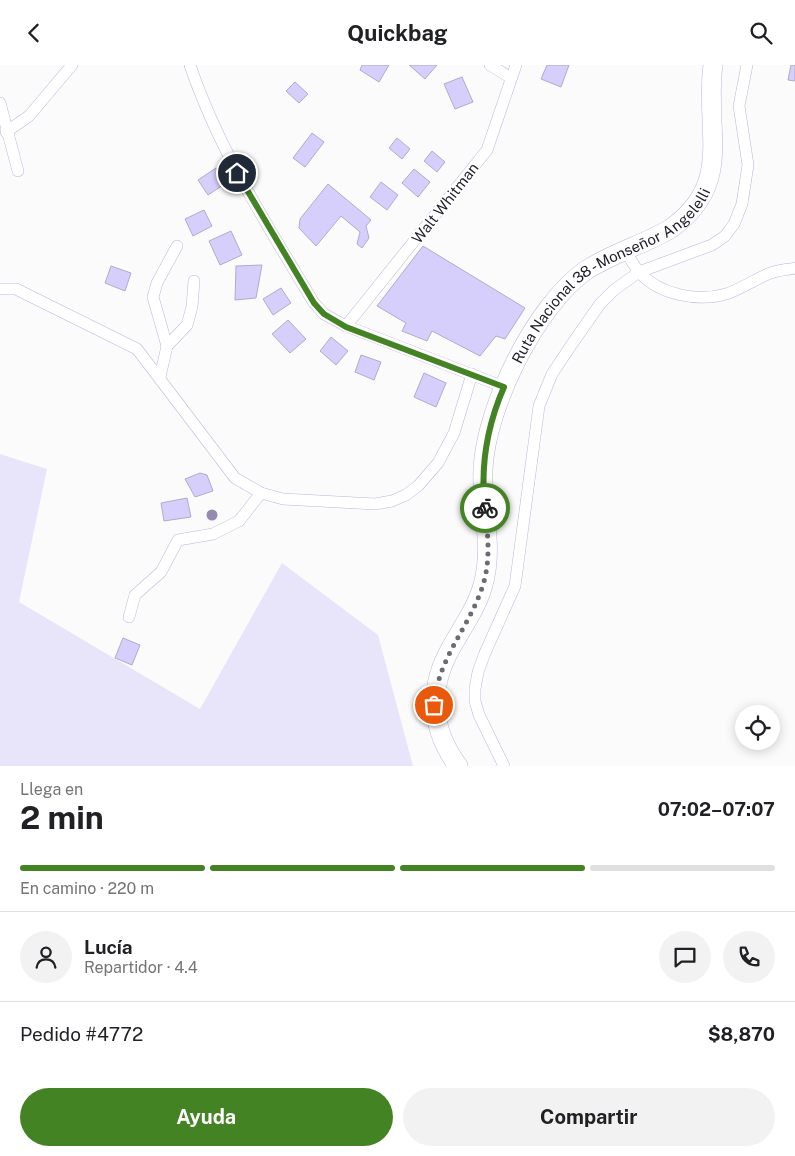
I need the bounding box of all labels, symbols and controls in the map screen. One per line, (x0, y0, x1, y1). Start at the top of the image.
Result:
icon: back (20, 19, 48, 47)
icon: search (747, 19, 775, 47)
text: Quickbag (347, 20, 448, 46)
pin (216, 152, 258, 194)
icon: home (223, 159, 251, 187)
street label: Walt Whitman (408, 159, 482, 247)
street label: Ruta Nacional 38 - Monseñor Angelelli (508, 185, 713, 366)
courier (460, 483, 510, 533)
icon: bike (471, 494, 499, 522)
pin (413, 684, 455, 726)
icon: bag (420, 691, 448, 719)
map controls (735, 705, 780, 750)
button: locate (735, 705, 780, 750)
text: Llega en (20, 780, 83, 799)
text: 07:02–07:07 (658, 798, 775, 820)
text: 2 min (20, 799, 104, 836)
text: En camino · 220 m (20, 879, 154, 898)
button: person (20, 931, 72, 983)
button: chat (659, 931, 711, 983)
button: phone (723, 931, 775, 983)
text: Lucía (84, 936, 133, 958)
text: Repartidor · 4.4 (84, 958, 198, 977)
text: Pedido #4772 (20, 1023, 143, 1045)
text: $8,870 (708, 1023, 775, 1045)
button: Ayuda (20, 1088, 393, 1146)
button: Compartir (403, 1088, 775, 1146)

